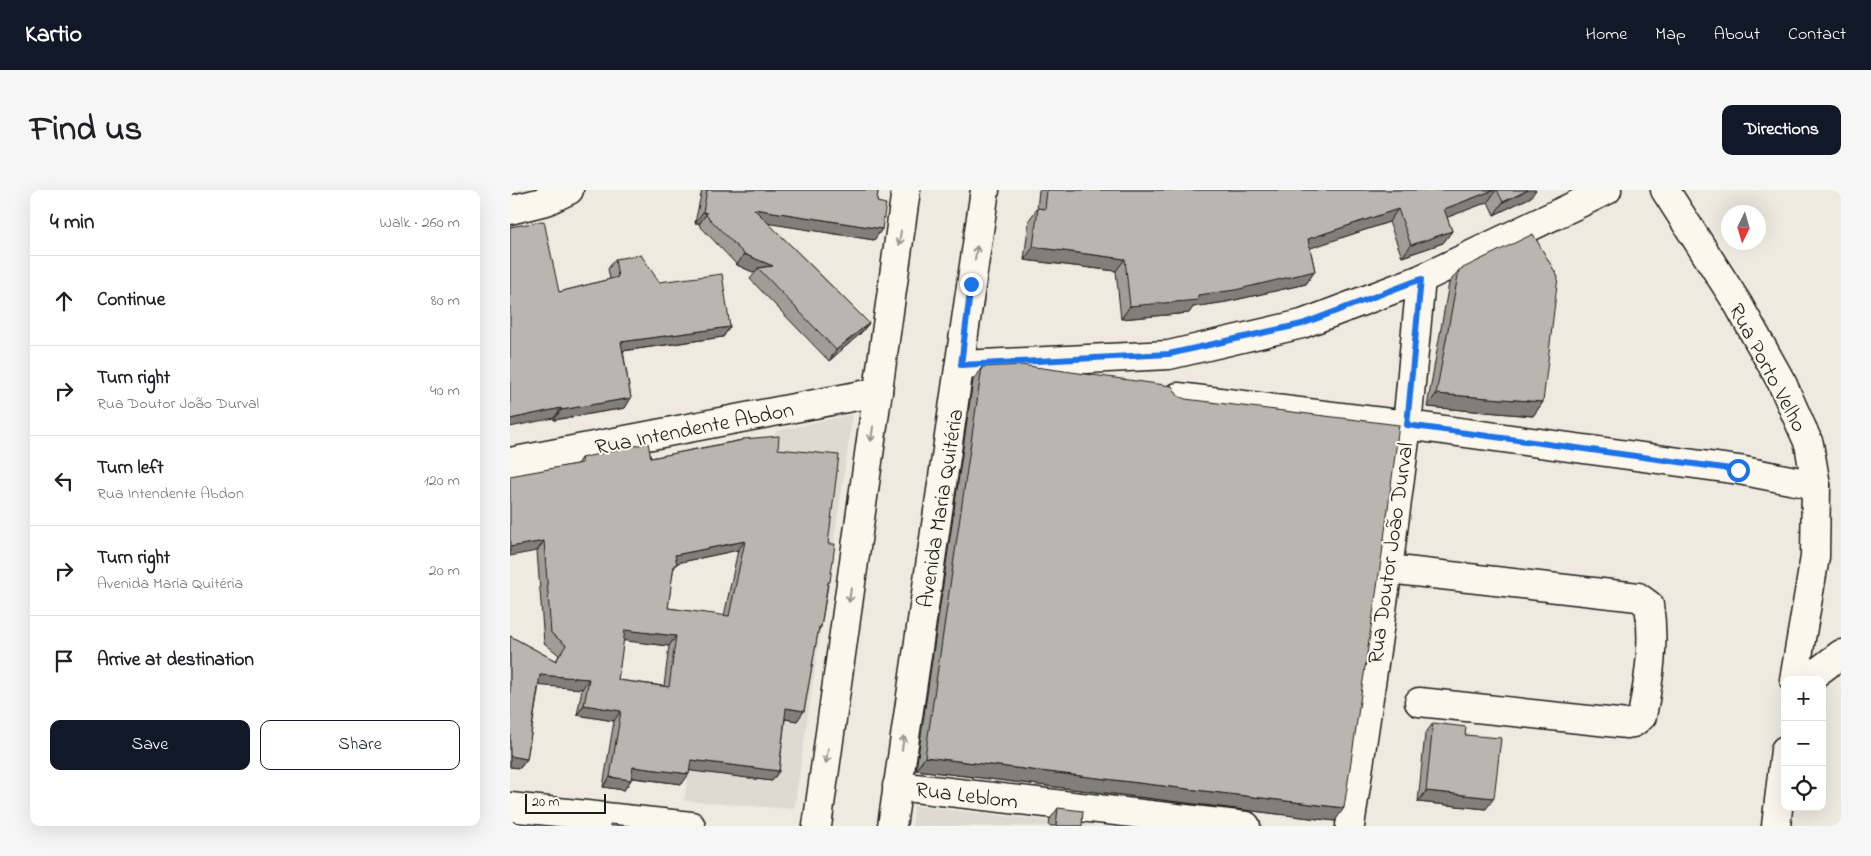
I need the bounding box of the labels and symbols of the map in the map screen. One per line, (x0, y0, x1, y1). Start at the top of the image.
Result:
north arrow (1721, 205, 1766, 250)
one-way arrow (895, 230, 905, 246)
one-way arrow (971, 246, 981, 262)
route end (960, 273, 983, 296)
street label: Rua Porto Velho (1719, 298, 1814, 439)
street label: Rua Intendente Abdon (592, 395, 797, 465)
street label: Avenida Maria Quitéria (910, 407, 973, 610)
one-way arrow (867, 426, 877, 442)
street label: Rua Doutor João Durval (1361, 441, 1423, 666)
route start (1727, 459, 1750, 482)
one-way arrow (844, 586, 854, 602)
one-way arrow (899, 735, 909, 751)
one-way arrow (821, 747, 831, 763)
street label: Rua Leblom (913, 775, 1020, 819)
scale bar (525, 791, 606, 814)

